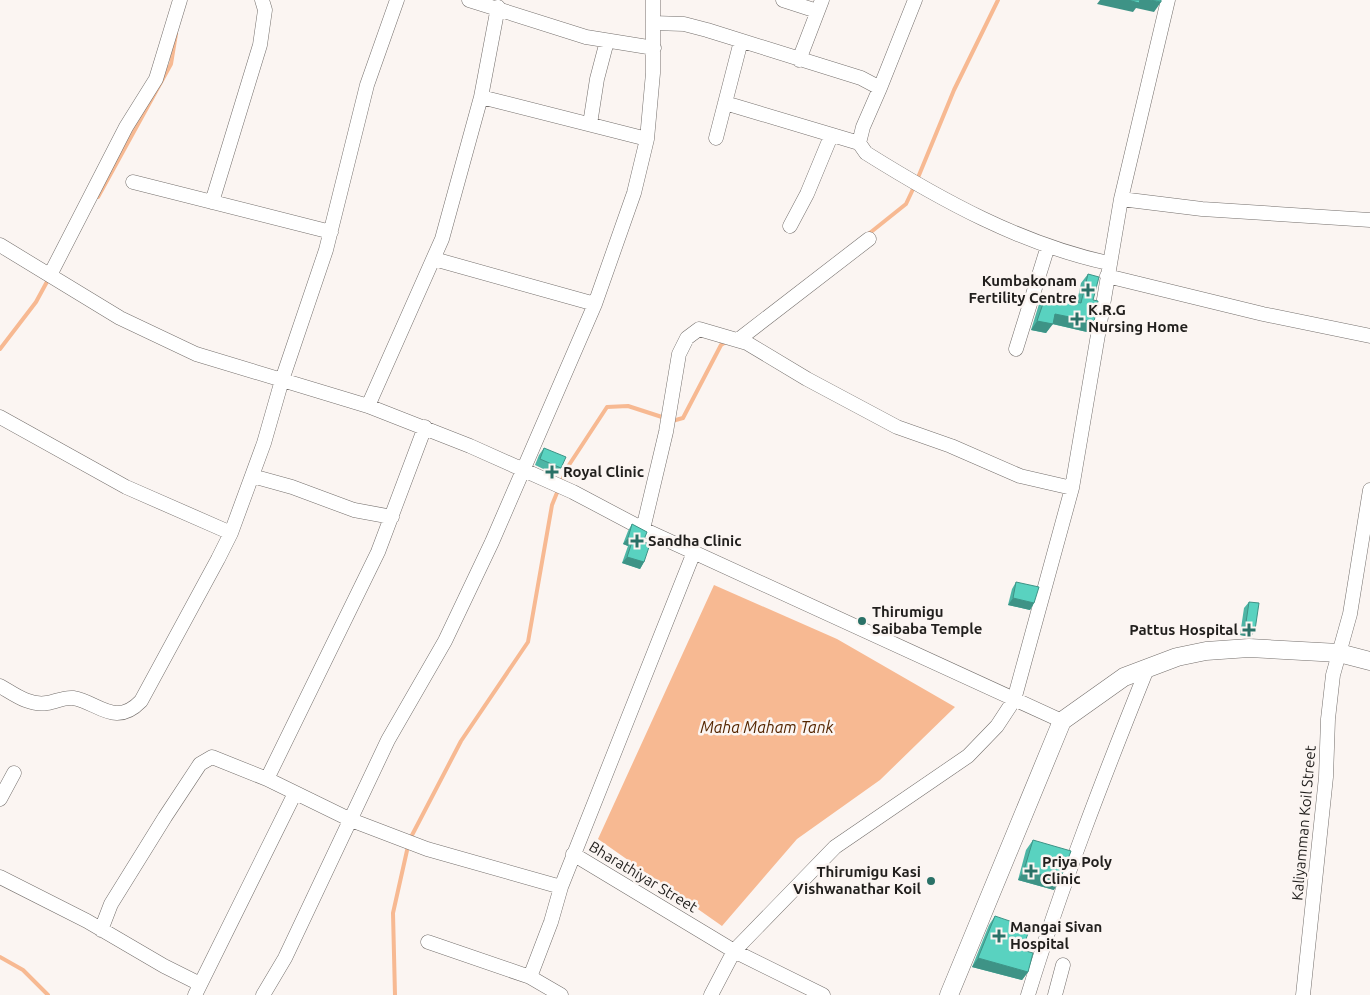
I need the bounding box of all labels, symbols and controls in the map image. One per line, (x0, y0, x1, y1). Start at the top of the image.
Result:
place label: Kumbakonam Fertility Centre (968, 272, 1077, 306)
marker: Kumbakonam Fertility Centre (1081, 283, 1095, 297)
place label: K.R.G Nursing Home (1088, 301, 1188, 335)
marker: K.R.G Nursing Home (1070, 312, 1084, 326)
place label: Royal Clinic (563, 463, 644, 480)
marker: Royal Clinic (545, 465, 559, 479)
place label: Sandha Clinic (648, 532, 742, 549)
marker: Sandha Clinic (630, 534, 644, 548)
place label: Thirumigu Saibaba Temple (872, 603, 983, 637)
marker: Thirumigu Saibaba Temple (856, 615, 868, 627)
place label: Pattus Hospital (1129, 621, 1238, 638)
marker: Pattus Hospital (1242, 623, 1256, 637)
water label: Maha Maham Tank (700, 718, 835, 736)
street label: Kaliyamman Koil Street (1288, 745, 1319, 901)
street label: Bharathiyar Street (586, 838, 701, 916)
place label: Priya Poly Clinic (1042, 853, 1112, 887)
place label: Thirumigu Kasi Vishwanathar Koil (793, 863, 921, 897)
marker: Priya Poly Clinic (1024, 864, 1038, 878)
marker: Thirumigu Kasi Vishwanathar Koil (925, 875, 937, 887)
place label: Mangai Sivan Hospital (1010, 918, 1102, 952)
marker: Mangai Sivan Hospital (992, 929, 1006, 943)

